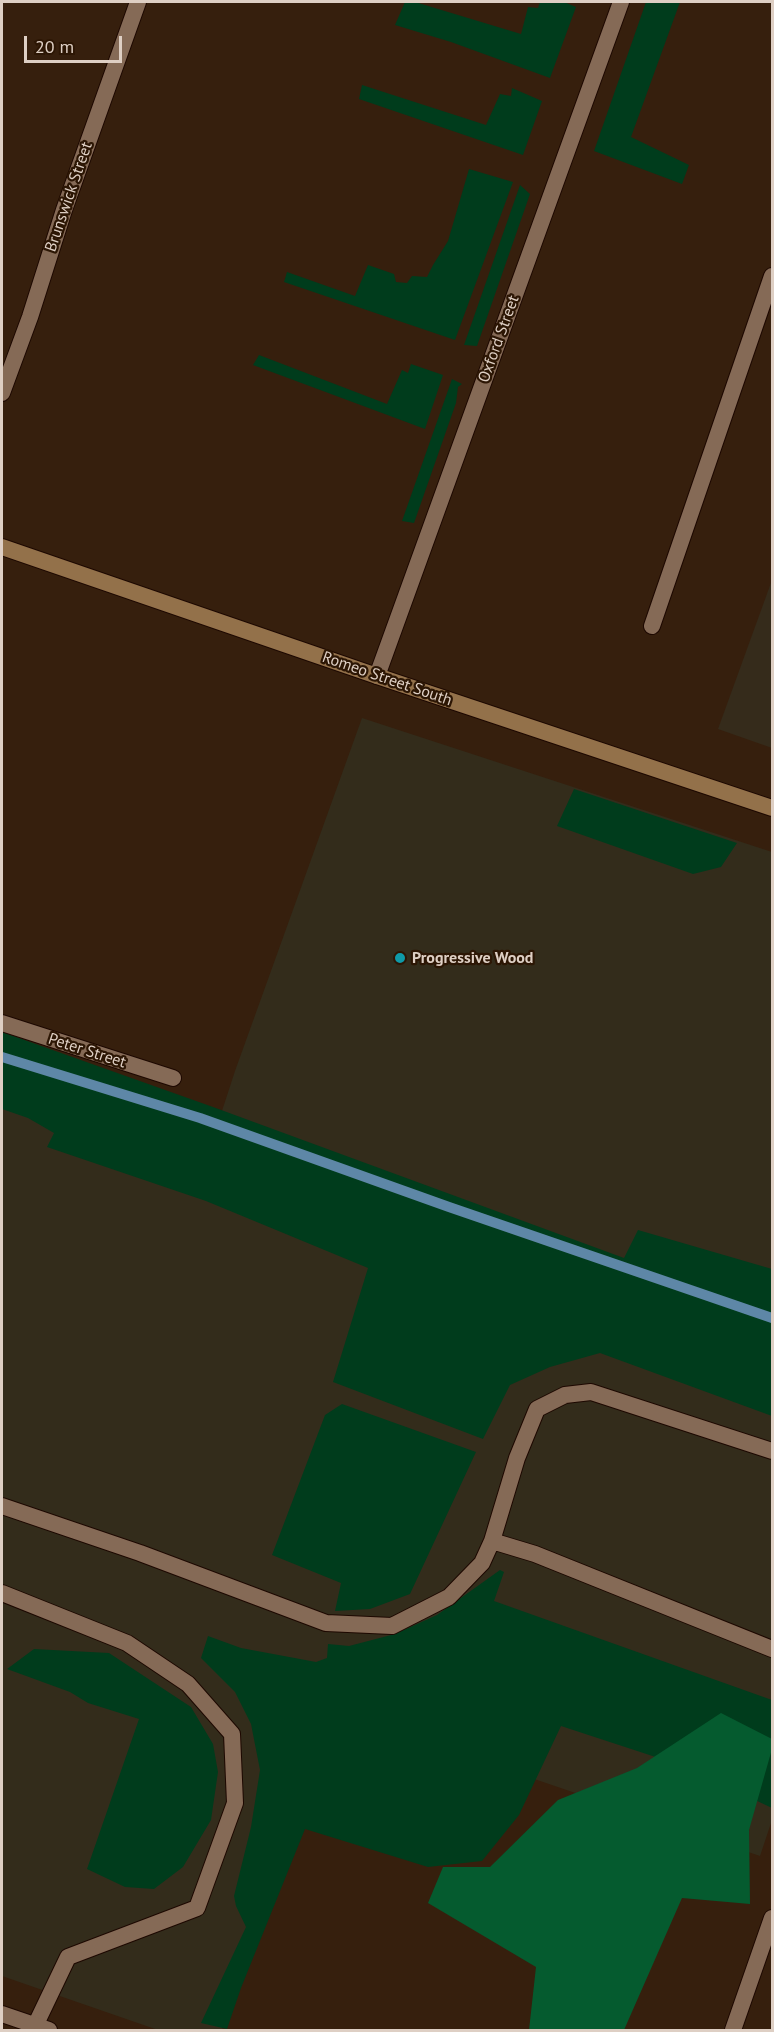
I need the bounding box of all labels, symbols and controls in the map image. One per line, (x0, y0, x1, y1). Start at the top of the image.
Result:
scale bar (27, 24, 124, 62)
text: 20 m (35, 35, 74, 58)
street label: Brunswick Street (41, 140, 97, 254)
street label: Oxford Street (474, 293, 524, 385)
street label: Romeo Street South (320, 648, 454, 710)
place label: Progressive Wood (412, 948, 533, 968)
marker: Progressive Wood (393, 951, 407, 965)
street label: Peter Street (46, 1029, 128, 1073)

